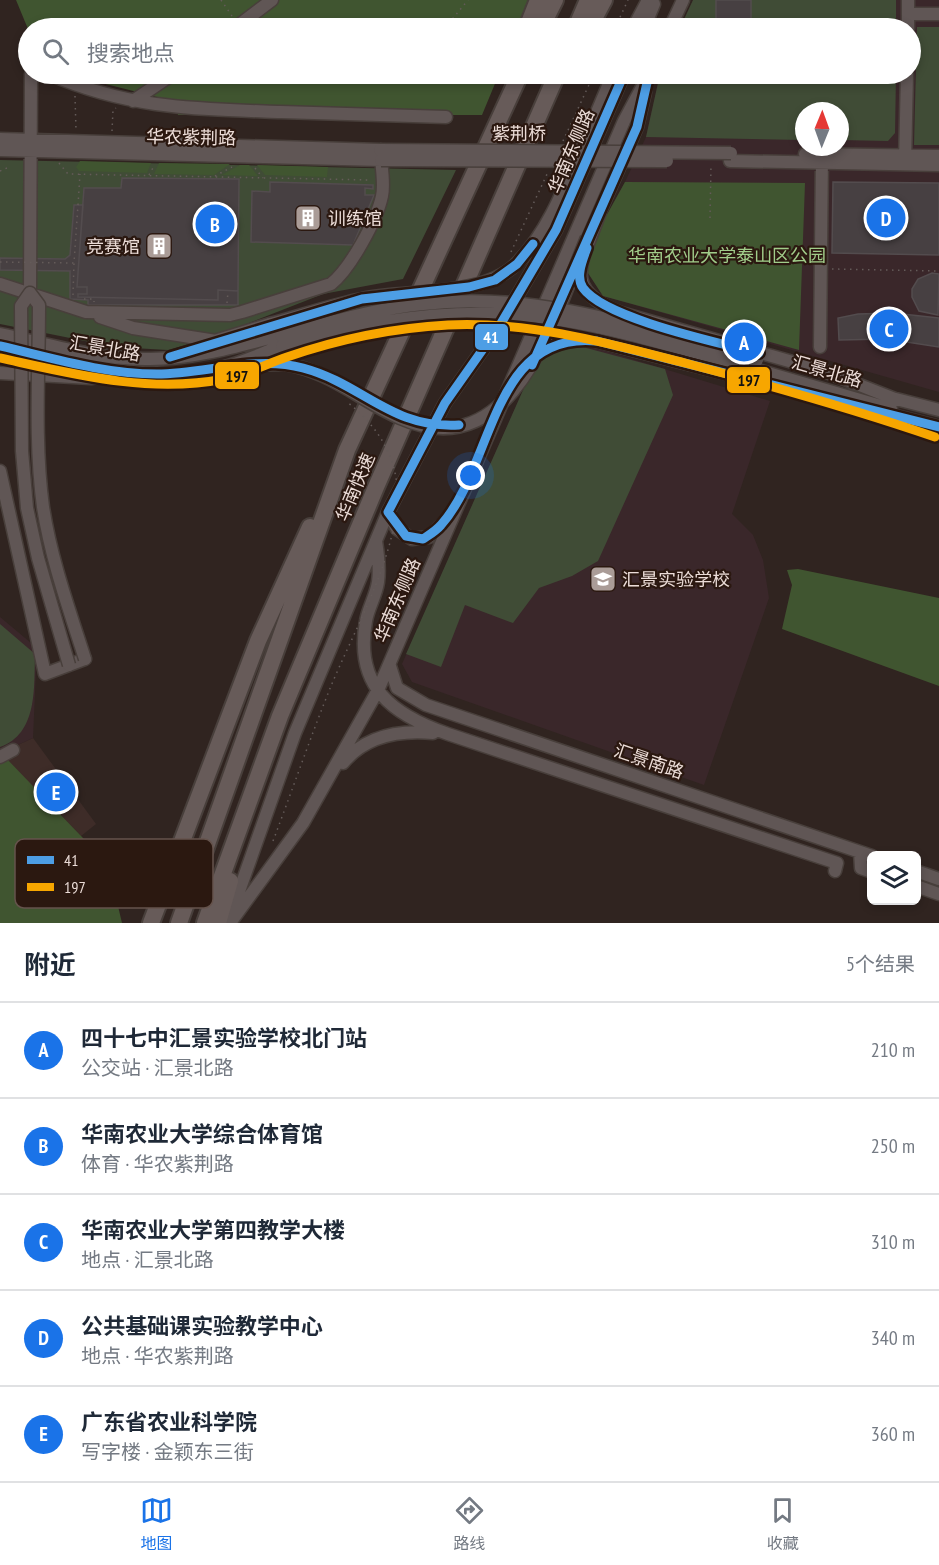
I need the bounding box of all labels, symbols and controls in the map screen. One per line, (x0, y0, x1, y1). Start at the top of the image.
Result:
search box (18, 18, 921, 84)
icon: search (39, 35, 72, 68)
text: 搜索地点 (87, 39, 175, 67)
north arrow (795, 102, 849, 156)
street label: 华南东侧路 (543, 105, 599, 197)
street label: 紫荆桥 (492, 122, 546, 145)
street label: 华农紫荆路 (146, 125, 236, 149)
pin: D (866, 196, 906, 240)
pin: B (196, 202, 234, 246)
building icon: 训练馆 (293, 203, 323, 233)
place label: 训练馆 (328, 207, 382, 230)
building icon: 竞赛馆 (144, 231, 174, 261)
place label: 竞赛馆 (86, 235, 140, 258)
park label: 华南农业大学泰山区公园 (628, 244, 826, 267)
pin: C (870, 306, 908, 352)
pin: A (724, 320, 764, 364)
line badge: 41 (474, 323, 509, 351)
text: 41 (483, 327, 499, 347)
street label: 汇景北路 (68, 330, 142, 366)
street label: 汇景北路 (789, 350, 865, 392)
line badge: 197 (214, 361, 260, 390)
text: 197 (226, 366, 248, 386)
line badge: 197 (726, 366, 771, 394)
text: 197 (738, 370, 760, 390)
street label: 华南快速 (330, 449, 380, 525)
your location (456, 461, 485, 490)
street label: 华南东侧路 (369, 554, 425, 646)
school or university icon: 汇景实验学校 (588, 564, 618, 594)
place label: 汇景实验学校 (622, 568, 730, 591)
street label: 汇景南路 (611, 738, 687, 784)
pin: E (36, 770, 76, 814)
legend (15, 839, 213, 908)
text: 41 (64, 850, 78, 870)
map controls (867, 851, 921, 905)
button: layers (867, 851, 921, 905)
text: 197 (64, 877, 86, 897)
text: 附近 (24, 948, 76, 981)
text: 5个结果 (846, 951, 915, 977)
text: 四十七中汇景实验学校北门站 (81, 1024, 367, 1052)
text: A (38, 1037, 49, 1063)
text: 210 m (871, 1037, 915, 1063)
text: 公交站 · 汇景北路 (81, 1055, 234, 1081)
text: 华南农业大学综合体育馆 (81, 1120, 323, 1148)
text: B (39, 1133, 48, 1159)
text: 250 m (871, 1133, 915, 1159)
text: 体育 · 华农紫荆路 (81, 1151, 234, 1177)
text: 华南农业大学第四教学大楼 (81, 1216, 345, 1244)
text: C (39, 1229, 48, 1255)
text: 310 m (871, 1229, 915, 1255)
text: 地点 · 汇景北路 (81, 1247, 214, 1273)
text: 公共基础课实验教学中心 (81, 1312, 323, 1340)
text: D (38, 1325, 49, 1351)
text: 340 m (871, 1325, 915, 1351)
text: 地点 · 华农紫荆路 (81, 1343, 234, 1369)
text: 广东省农业科学院 (81, 1408, 257, 1436)
text: E (39, 1421, 48, 1447)
text: 360 m (871, 1421, 915, 1447)
text: 写字楼 · 金颖东三街 (81, 1439, 254, 1465)
tab: 地图 (140, 1494, 173, 1554)
tab: 路线 (453, 1494, 486, 1554)
tab: 收藏 (766, 1494, 799, 1554)

